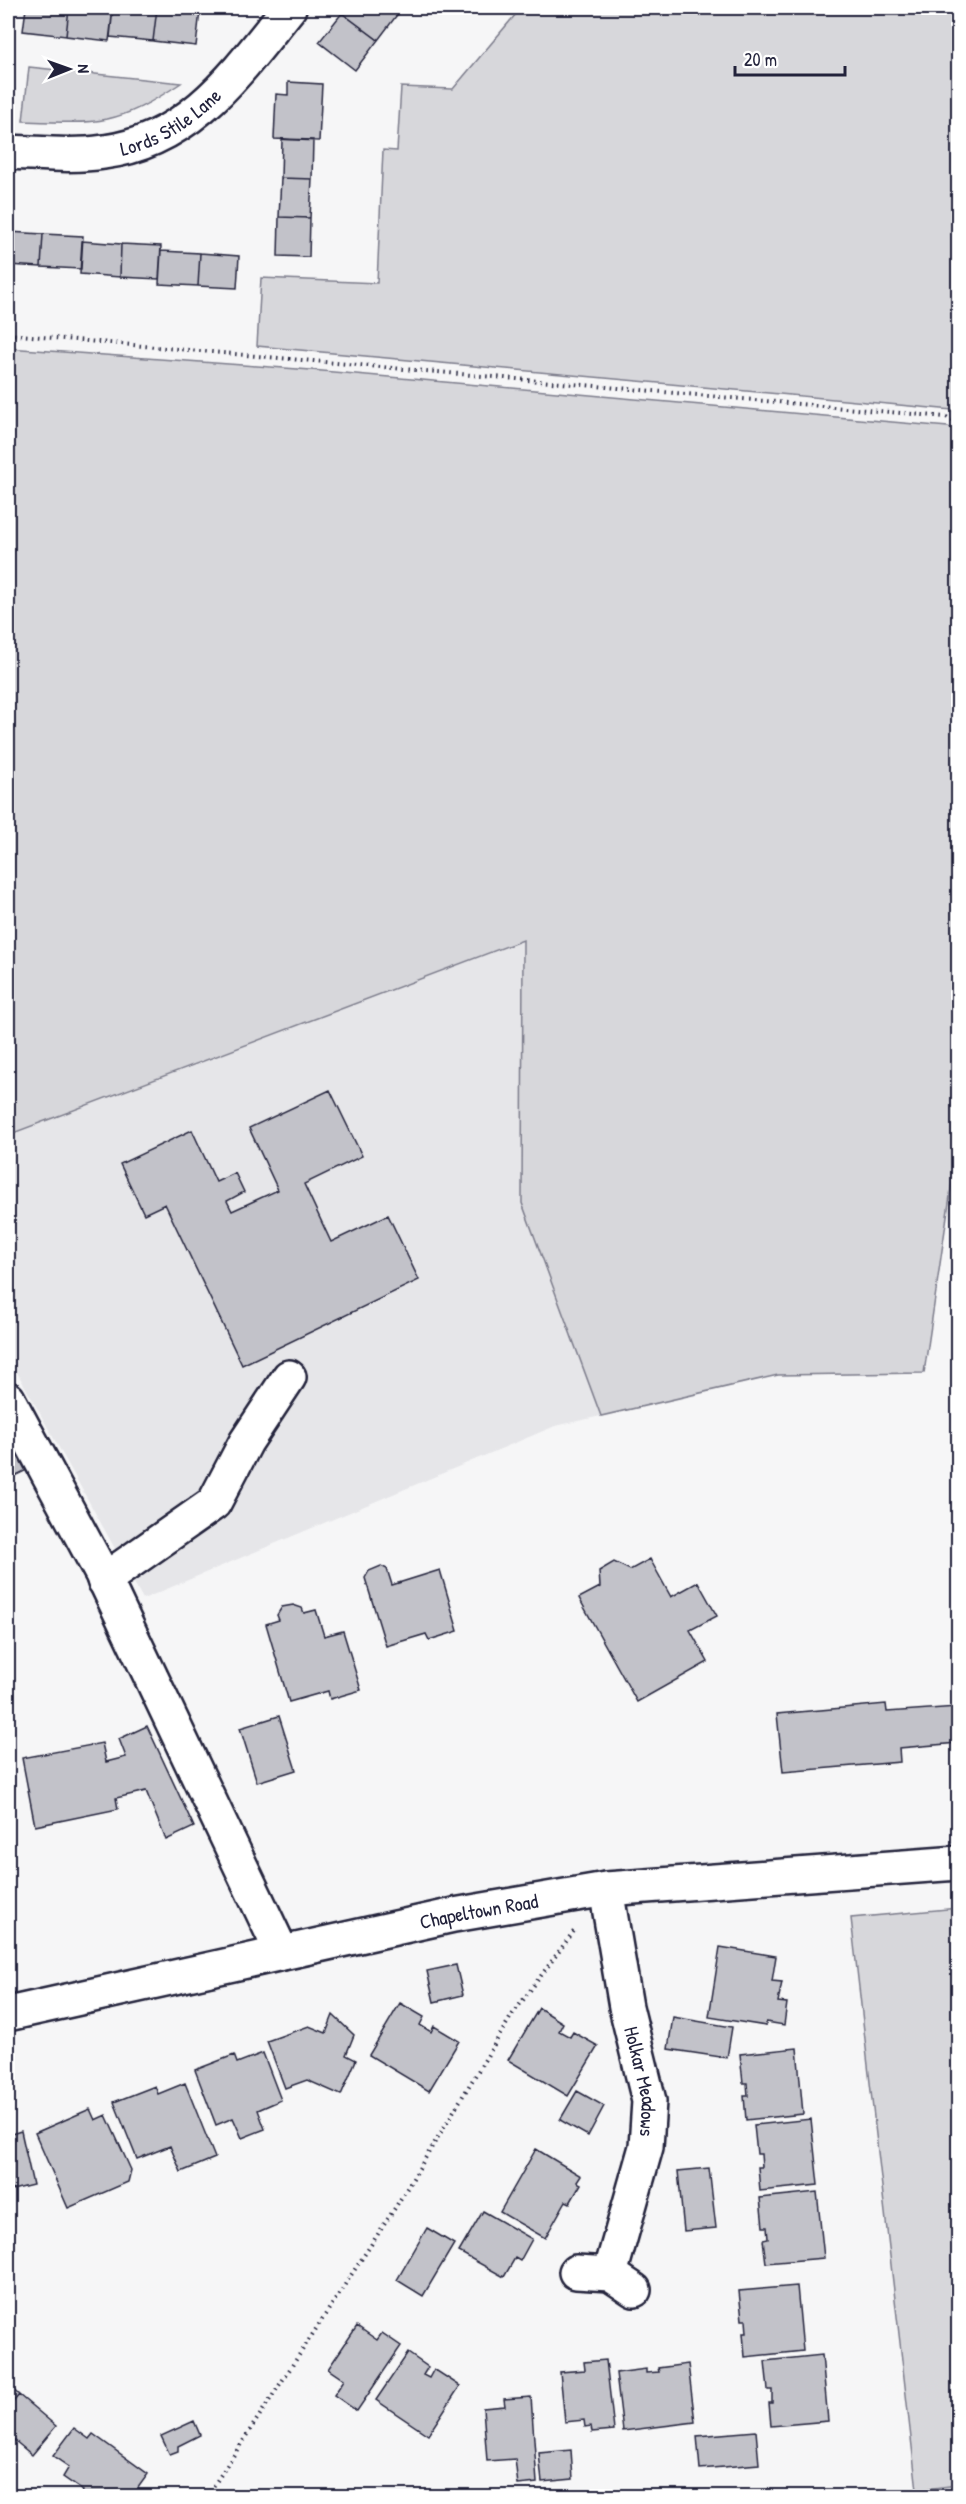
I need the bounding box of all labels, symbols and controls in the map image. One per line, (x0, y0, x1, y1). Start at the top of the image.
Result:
north arrow (39, 39, 99, 99)
scale bar (735, 39, 844, 77)
text: 20 m (744, 47, 777, 72)
text: N (73, 64, 95, 74)
street label: Lords Stile Lane (117, 82, 227, 162)
street label: Chapeltown Road (417, 1887, 540, 1935)
street label: Holkar Meadows (618, 2024, 663, 2138)

